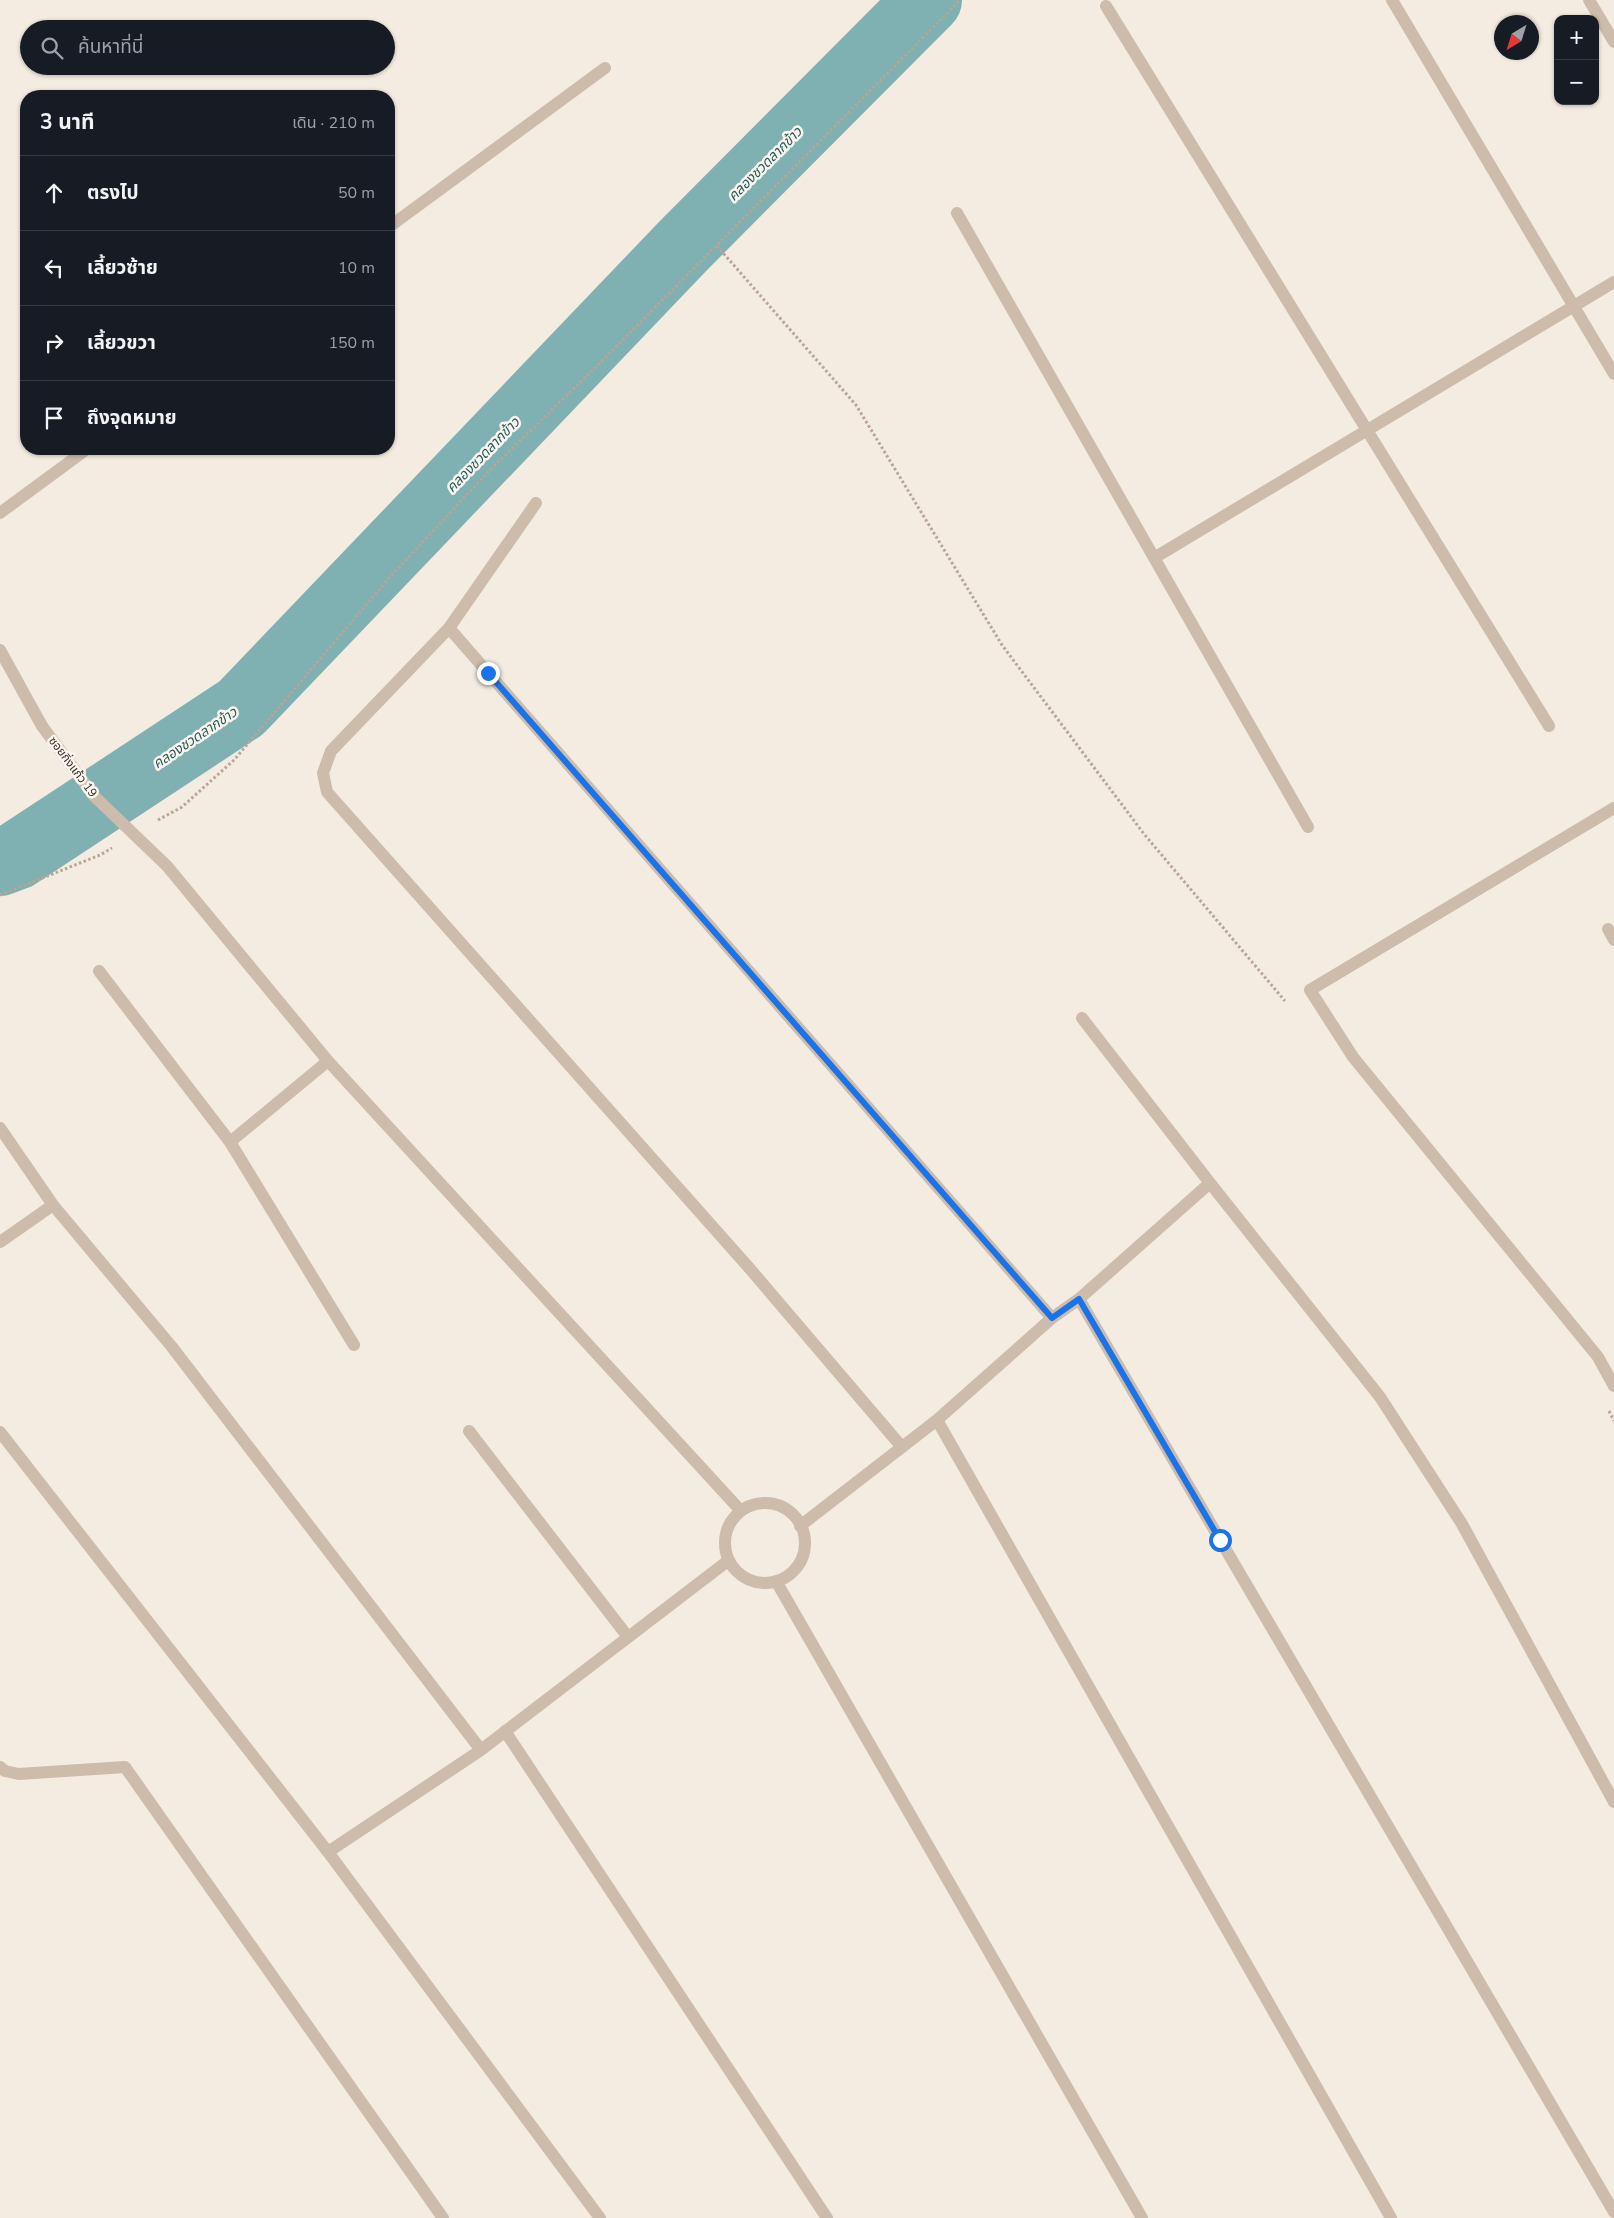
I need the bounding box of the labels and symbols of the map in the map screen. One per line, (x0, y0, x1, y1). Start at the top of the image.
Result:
north arrow (1494, 15, 1539, 60)
water label: คลองชวดลากข้าว (724, 122, 807, 205)
water label: คลองชวดลากข้าว (442, 412, 525, 497)
route end (477, 662, 500, 685)
water label: คลองชวดลากข้าว (149, 702, 242, 773)
street label: ซอยกิ่งแก้ว 19 (45, 733, 101, 800)
route start (1209, 1529, 1232, 1552)

